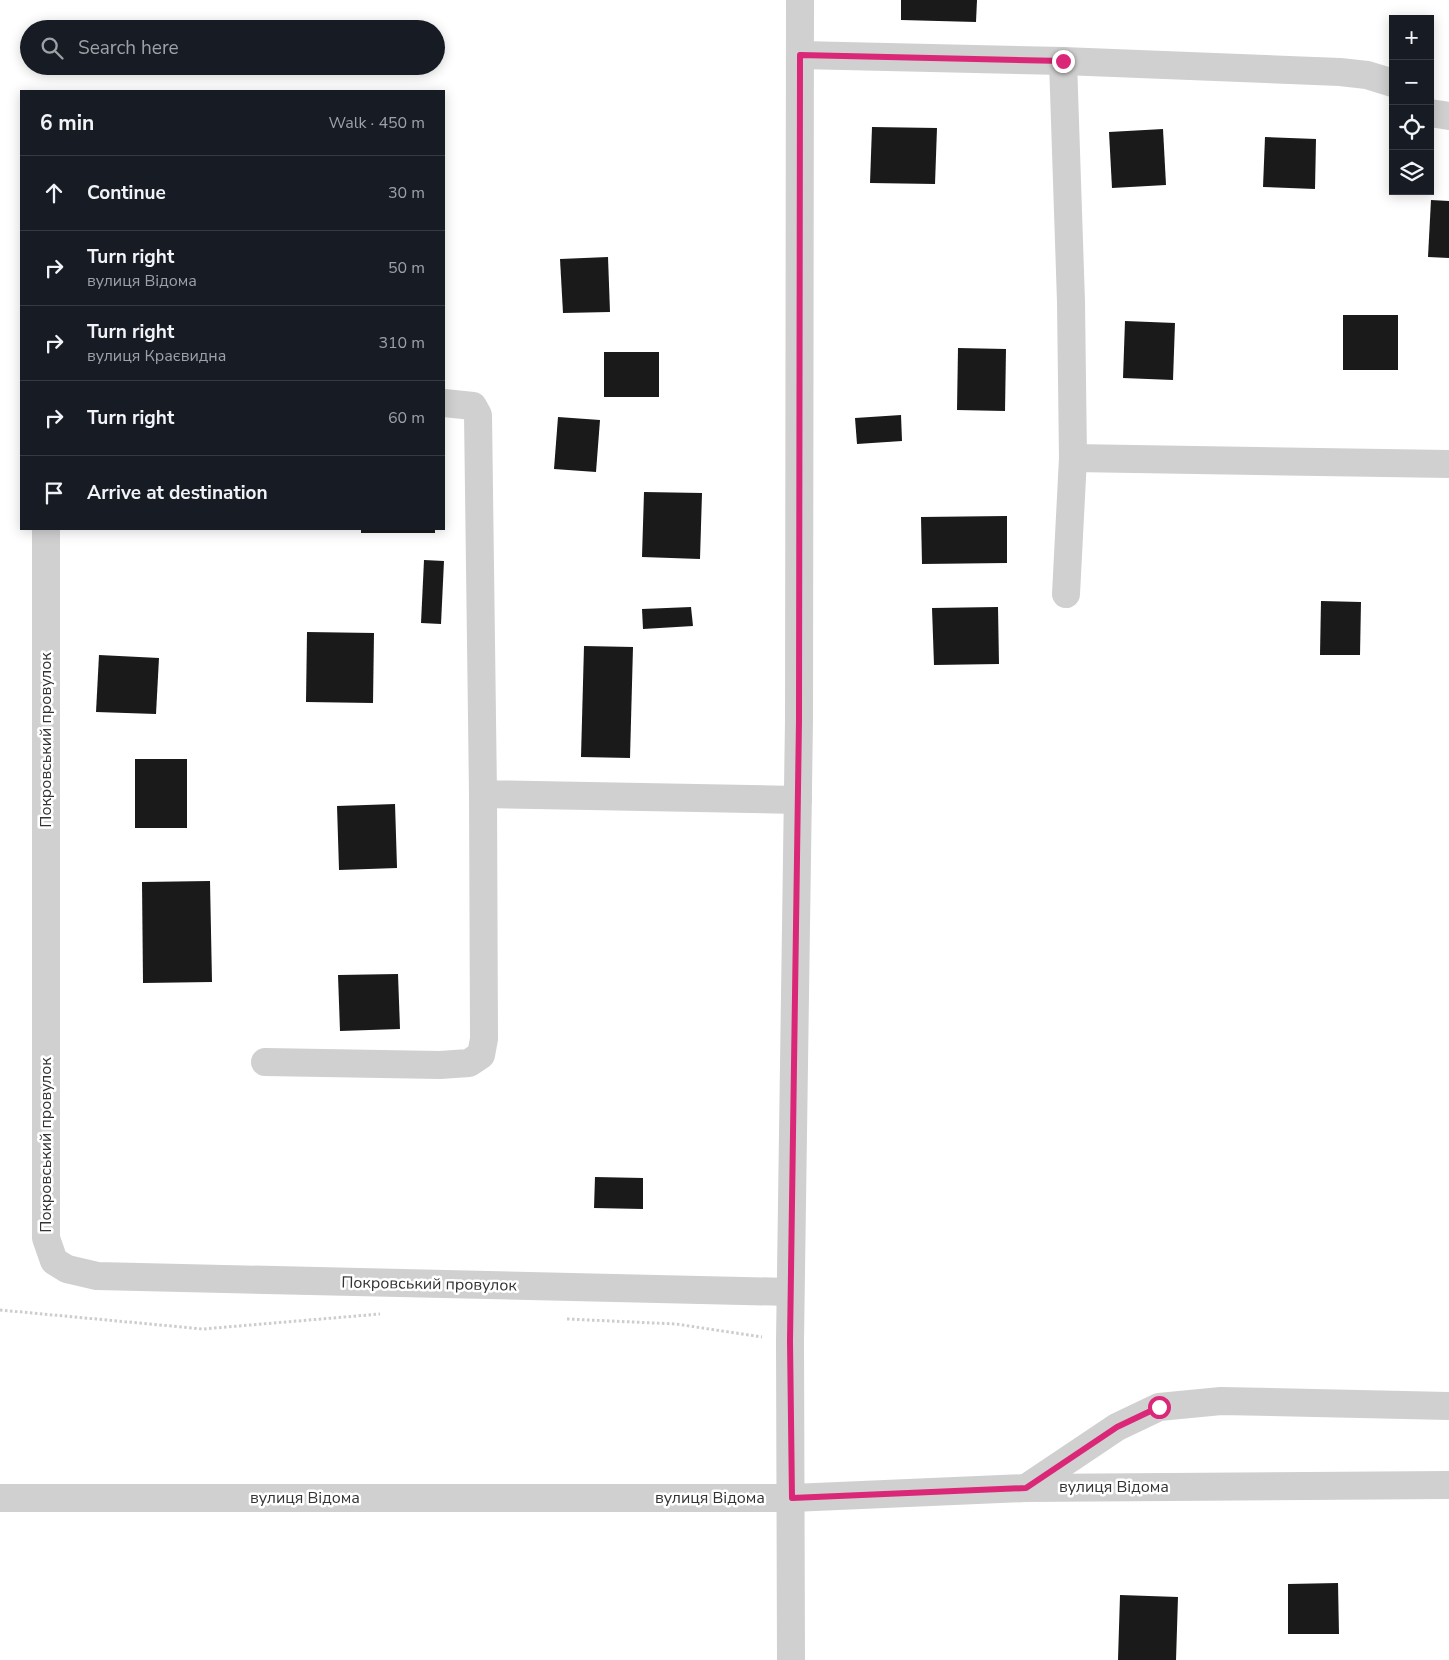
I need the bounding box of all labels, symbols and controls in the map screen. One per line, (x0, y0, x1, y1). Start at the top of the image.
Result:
map controls (1389, 15, 1434, 195)
button: + (1389, 15, 1434, 60)
search box (20, 20, 445, 75)
icon: search (38, 34, 66, 62)
text: Search here (78, 35, 179, 61)
route end (1052, 50, 1075, 73)
button: − (1389, 60, 1434, 105)
button: locate (1389, 105, 1434, 150)
text: 6 min (40, 109, 94, 137)
text: Walk · 450 m (329, 112, 425, 134)
button: layers (1389, 150, 1434, 195)
icon: ahead (40, 179, 68, 207)
text: Continue (87, 180, 166, 206)
text: 30 m (388, 182, 425, 204)
text: Turn right (87, 244, 174, 270)
icon: right (40, 254, 68, 282)
text: 50 m (388, 257, 425, 279)
text: вулиця Відома (87, 270, 197, 292)
text: Turn right (87, 319, 174, 345)
icon: right (40, 329, 68, 357)
text: 310 m (378, 332, 425, 354)
text: вулиця Краєвидна (87, 345, 226, 367)
icon: right (40, 404, 68, 432)
text: Turn right (87, 405, 174, 431)
text: 60 m (388, 407, 425, 429)
icon: arrive (40, 479, 68, 507)
text: Arrive at destination (87, 480, 268, 506)
street label: Покровський провулок (35, 652, 57, 828)
street label: Покровський провулок (35, 1057, 57, 1233)
street label: Покровський провулок (341, 1271, 517, 1297)
route start (1148, 1396, 1171, 1419)
street label: вулиця Відома (1059, 1476, 1169, 1498)
street label: вулиця Відома (250, 1487, 360, 1509)
street label: вулиця Відома (655, 1487, 765, 1509)

